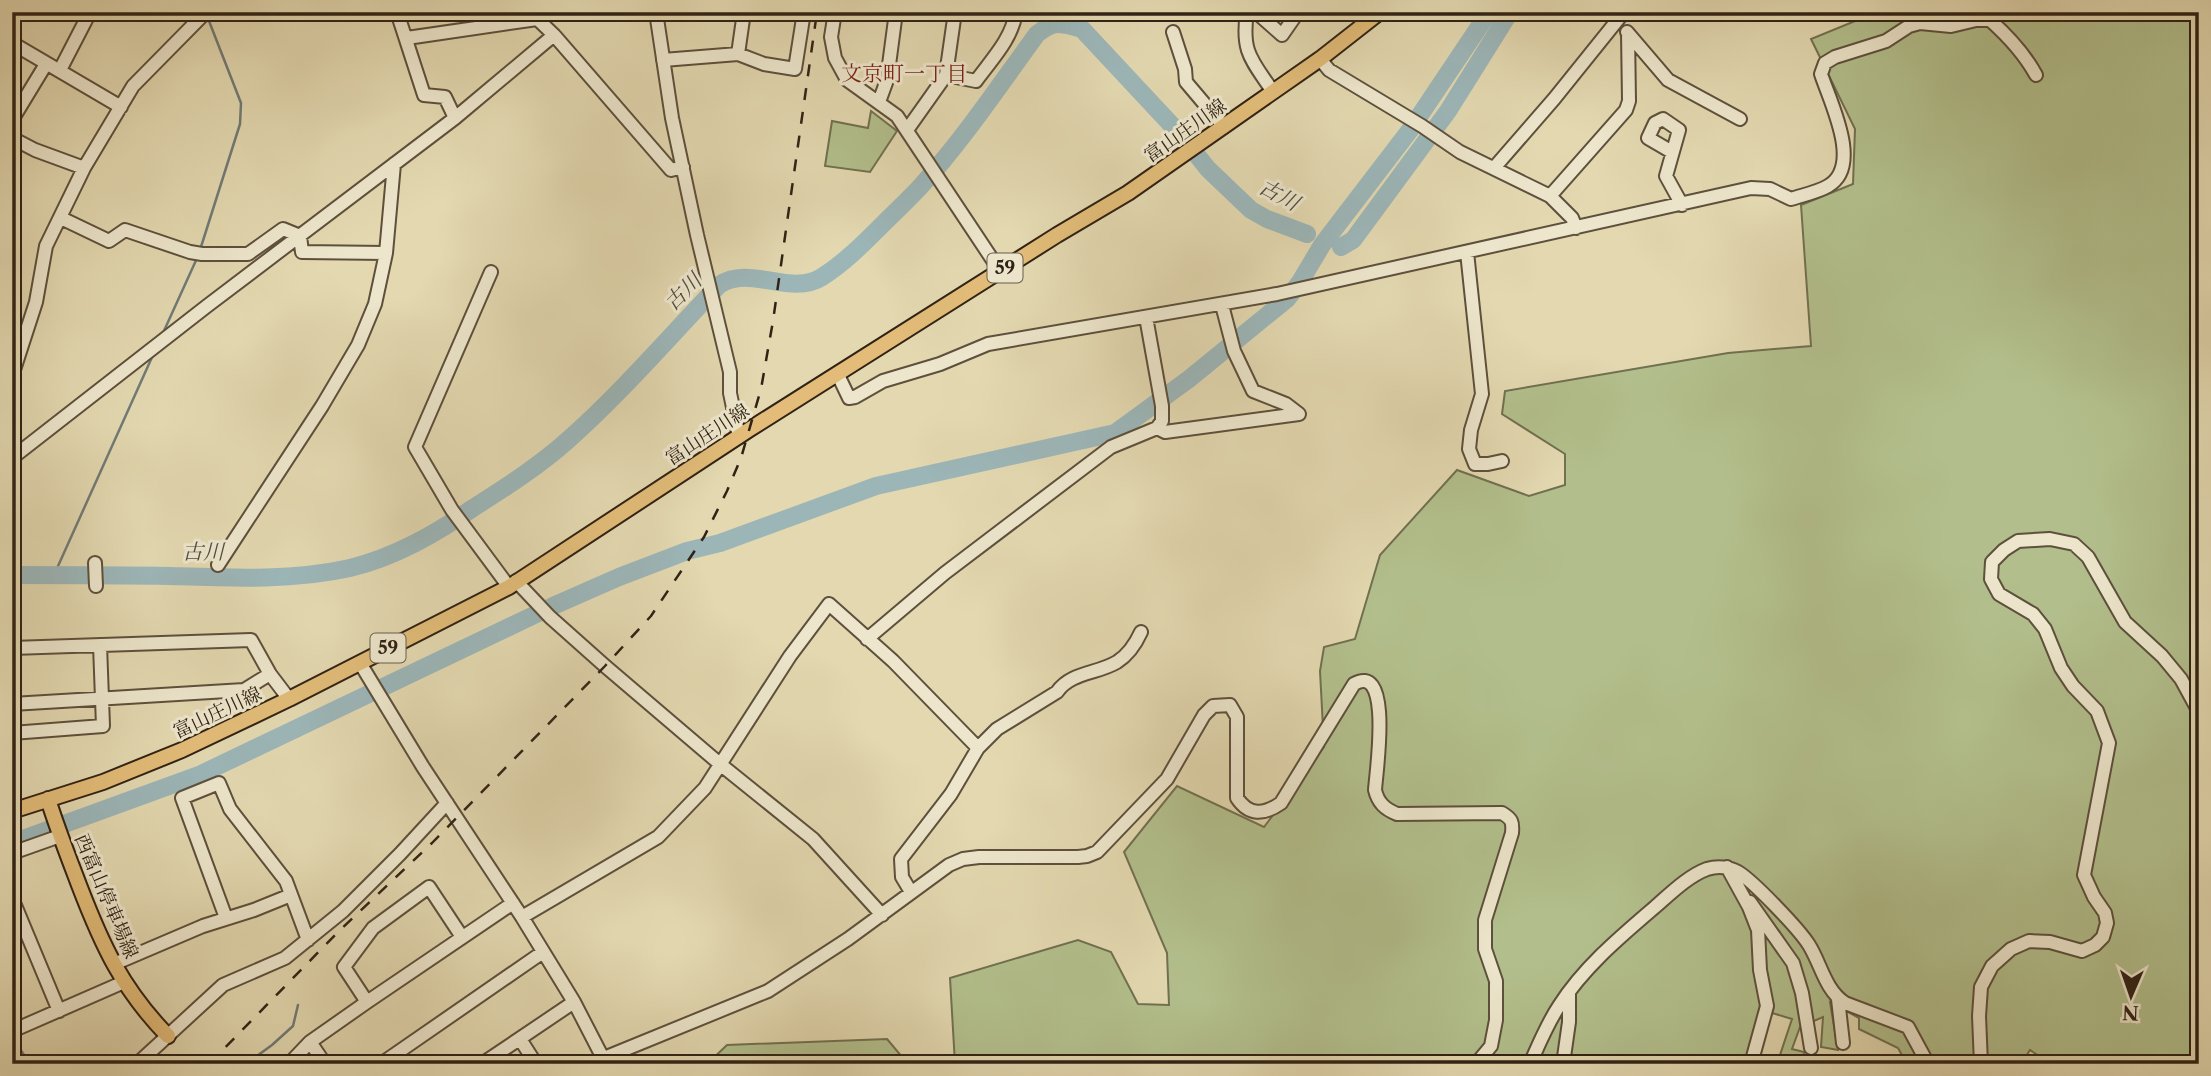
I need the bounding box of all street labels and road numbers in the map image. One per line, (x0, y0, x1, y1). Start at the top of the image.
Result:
street label: 富山庄川線 (1140, 94, 1231, 167)
road number: 59 (988, 254, 1023, 282)
street label: 富山庄川線 (661, 399, 753, 470)
road number: 59 (370, 634, 406, 662)
street label: 富山庄川線 (169, 682, 265, 743)
street label: 西富山停車場線 (70, 830, 143, 962)

